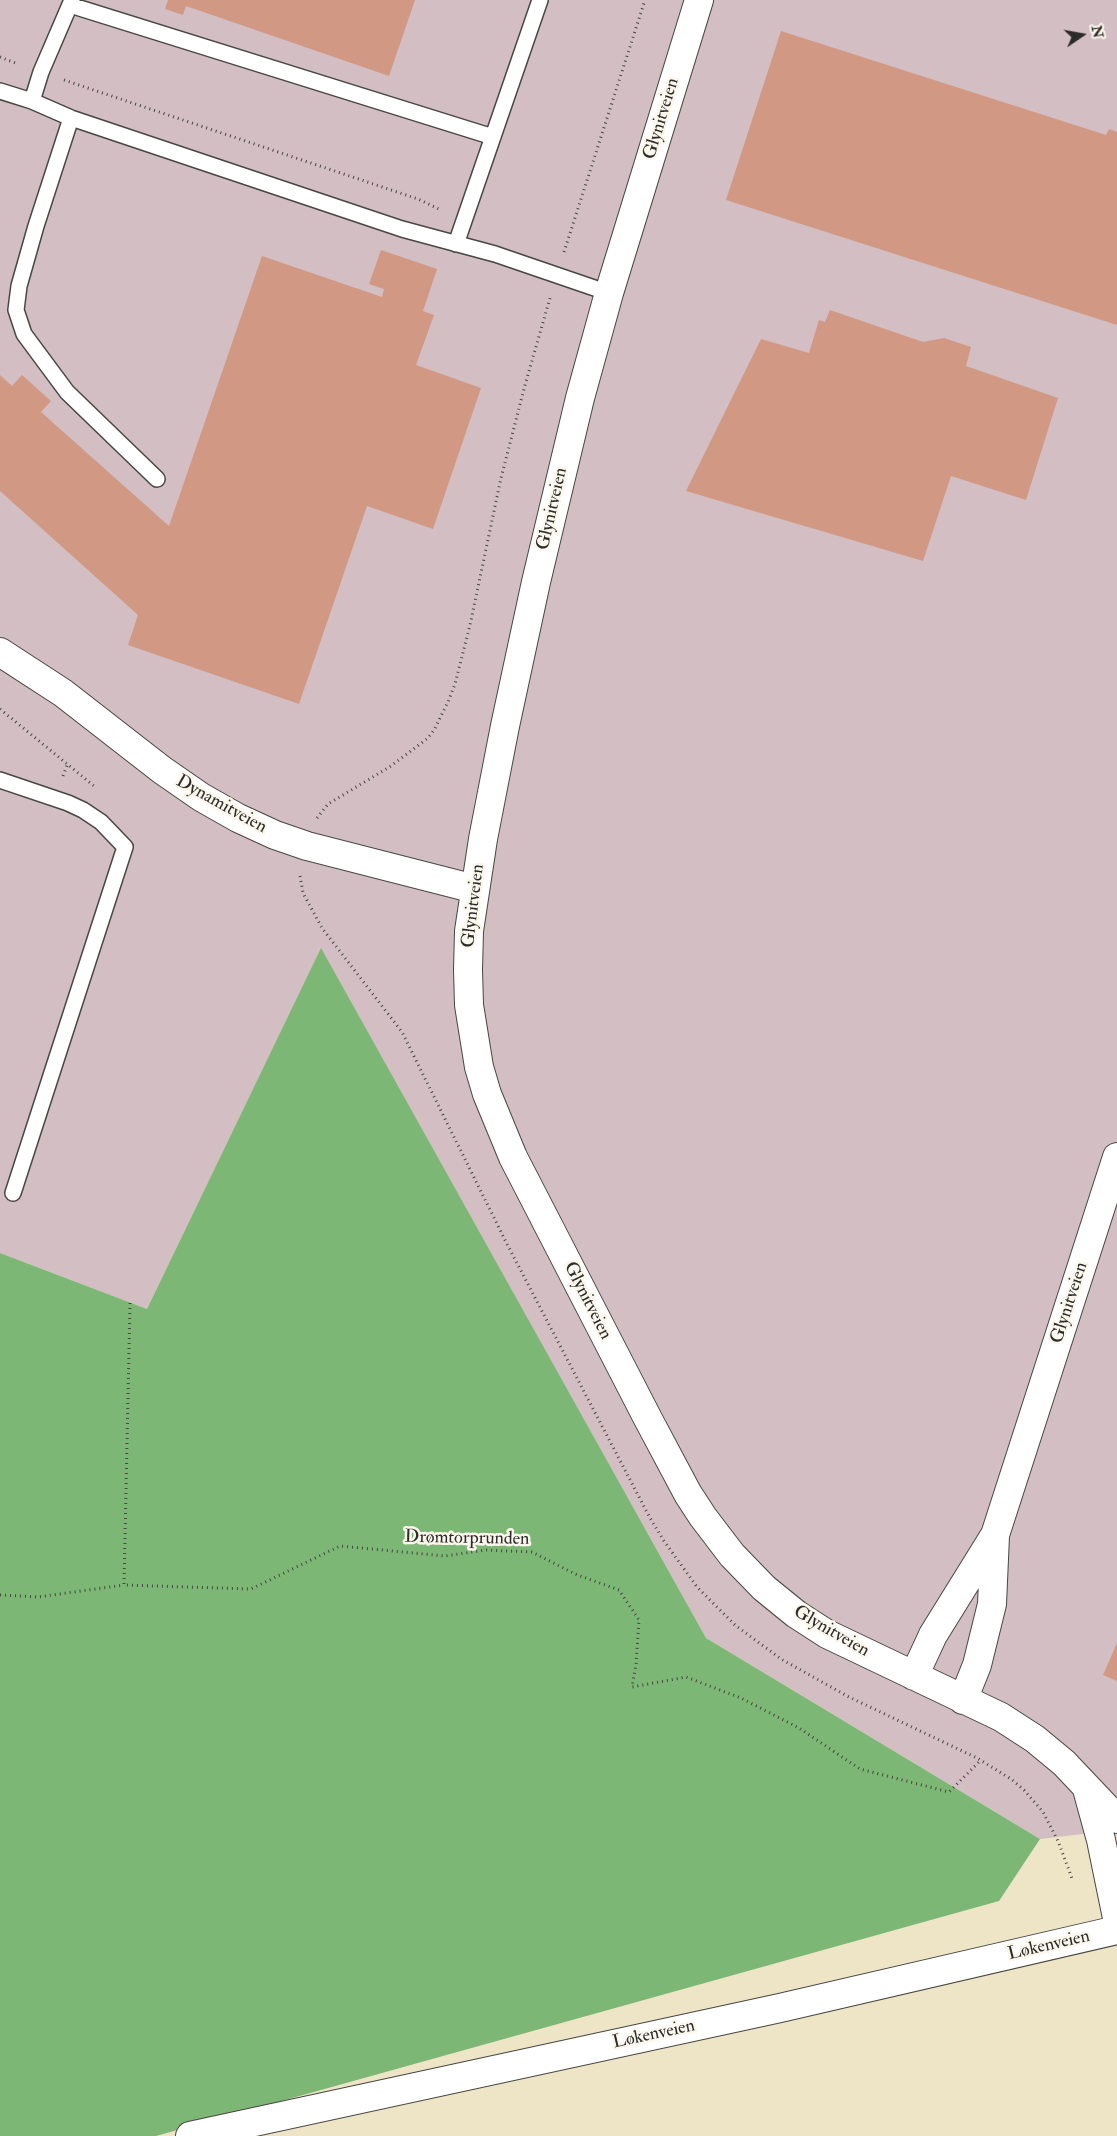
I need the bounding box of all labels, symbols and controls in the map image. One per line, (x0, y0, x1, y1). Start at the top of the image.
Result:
north arrow (1057, 10, 1107, 60)
text: N (1088, 24, 1107, 40)
street label: Glynitveien (639, 76, 685, 162)
street label: Glynitveien (533, 466, 573, 552)
street label: Dynamitveien (172, 771, 270, 839)
street label: Glynitveien (458, 863, 490, 949)
street label: Glynitveien (558, 1259, 616, 1343)
street label: Glynitveien (1047, 1260, 1093, 1346)
street label: Drømtorprunden (404, 1527, 530, 1551)
street label: Glynitveien (789, 1602, 873, 1662)
street label: Løkenveien (1006, 1926, 1092, 1966)
street label: Løkenveien (611, 2016, 697, 2054)

